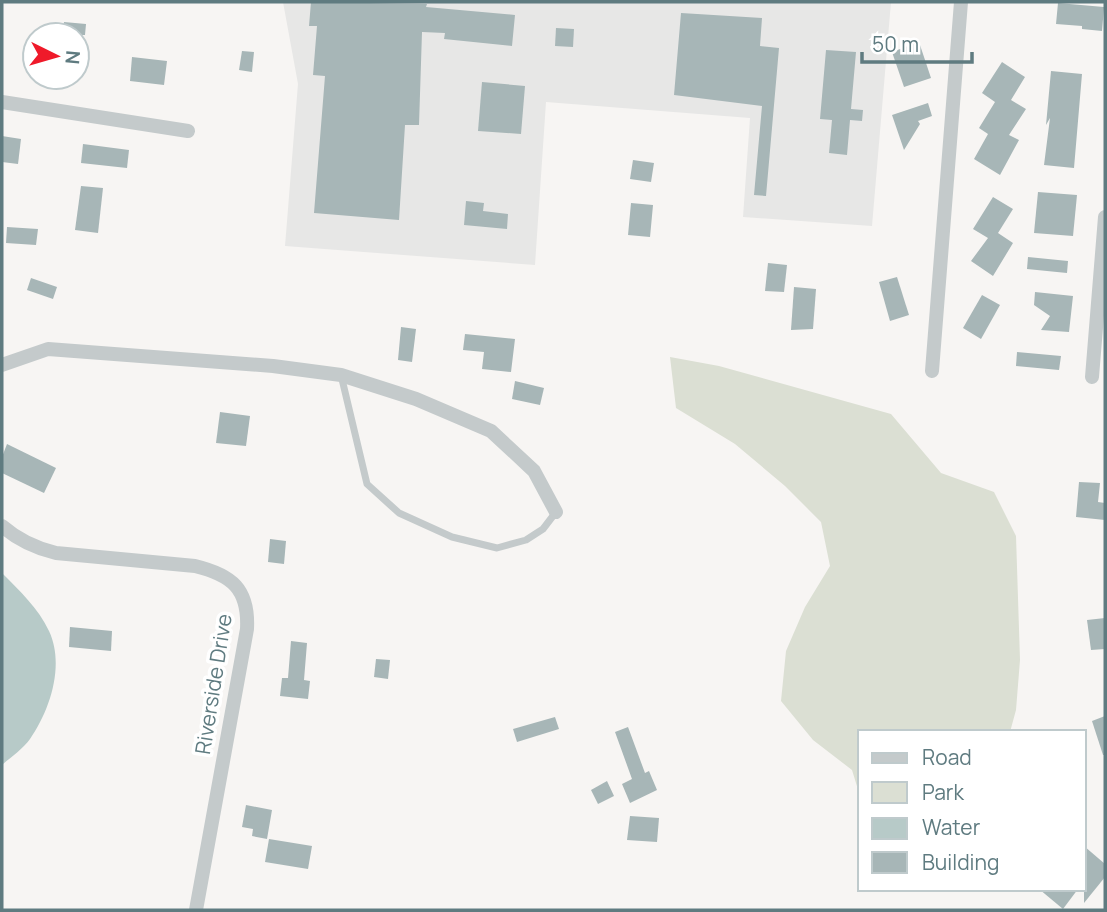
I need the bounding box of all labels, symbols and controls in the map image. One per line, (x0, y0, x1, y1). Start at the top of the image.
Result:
north arrow (21, 21, 91, 91)
scale bar (862, 21, 972, 65)
text: 50 m (872, 30, 919, 58)
text: N (59, 50, 86, 65)
street label: Riverside Drive (188, 612, 238, 756)
legend (858, 730, 1086, 891)
text: Road (922, 743, 972, 771)
text: Park (922, 778, 964, 806)
text: Water (922, 813, 981, 841)
text: Building (922, 848, 999, 876)

